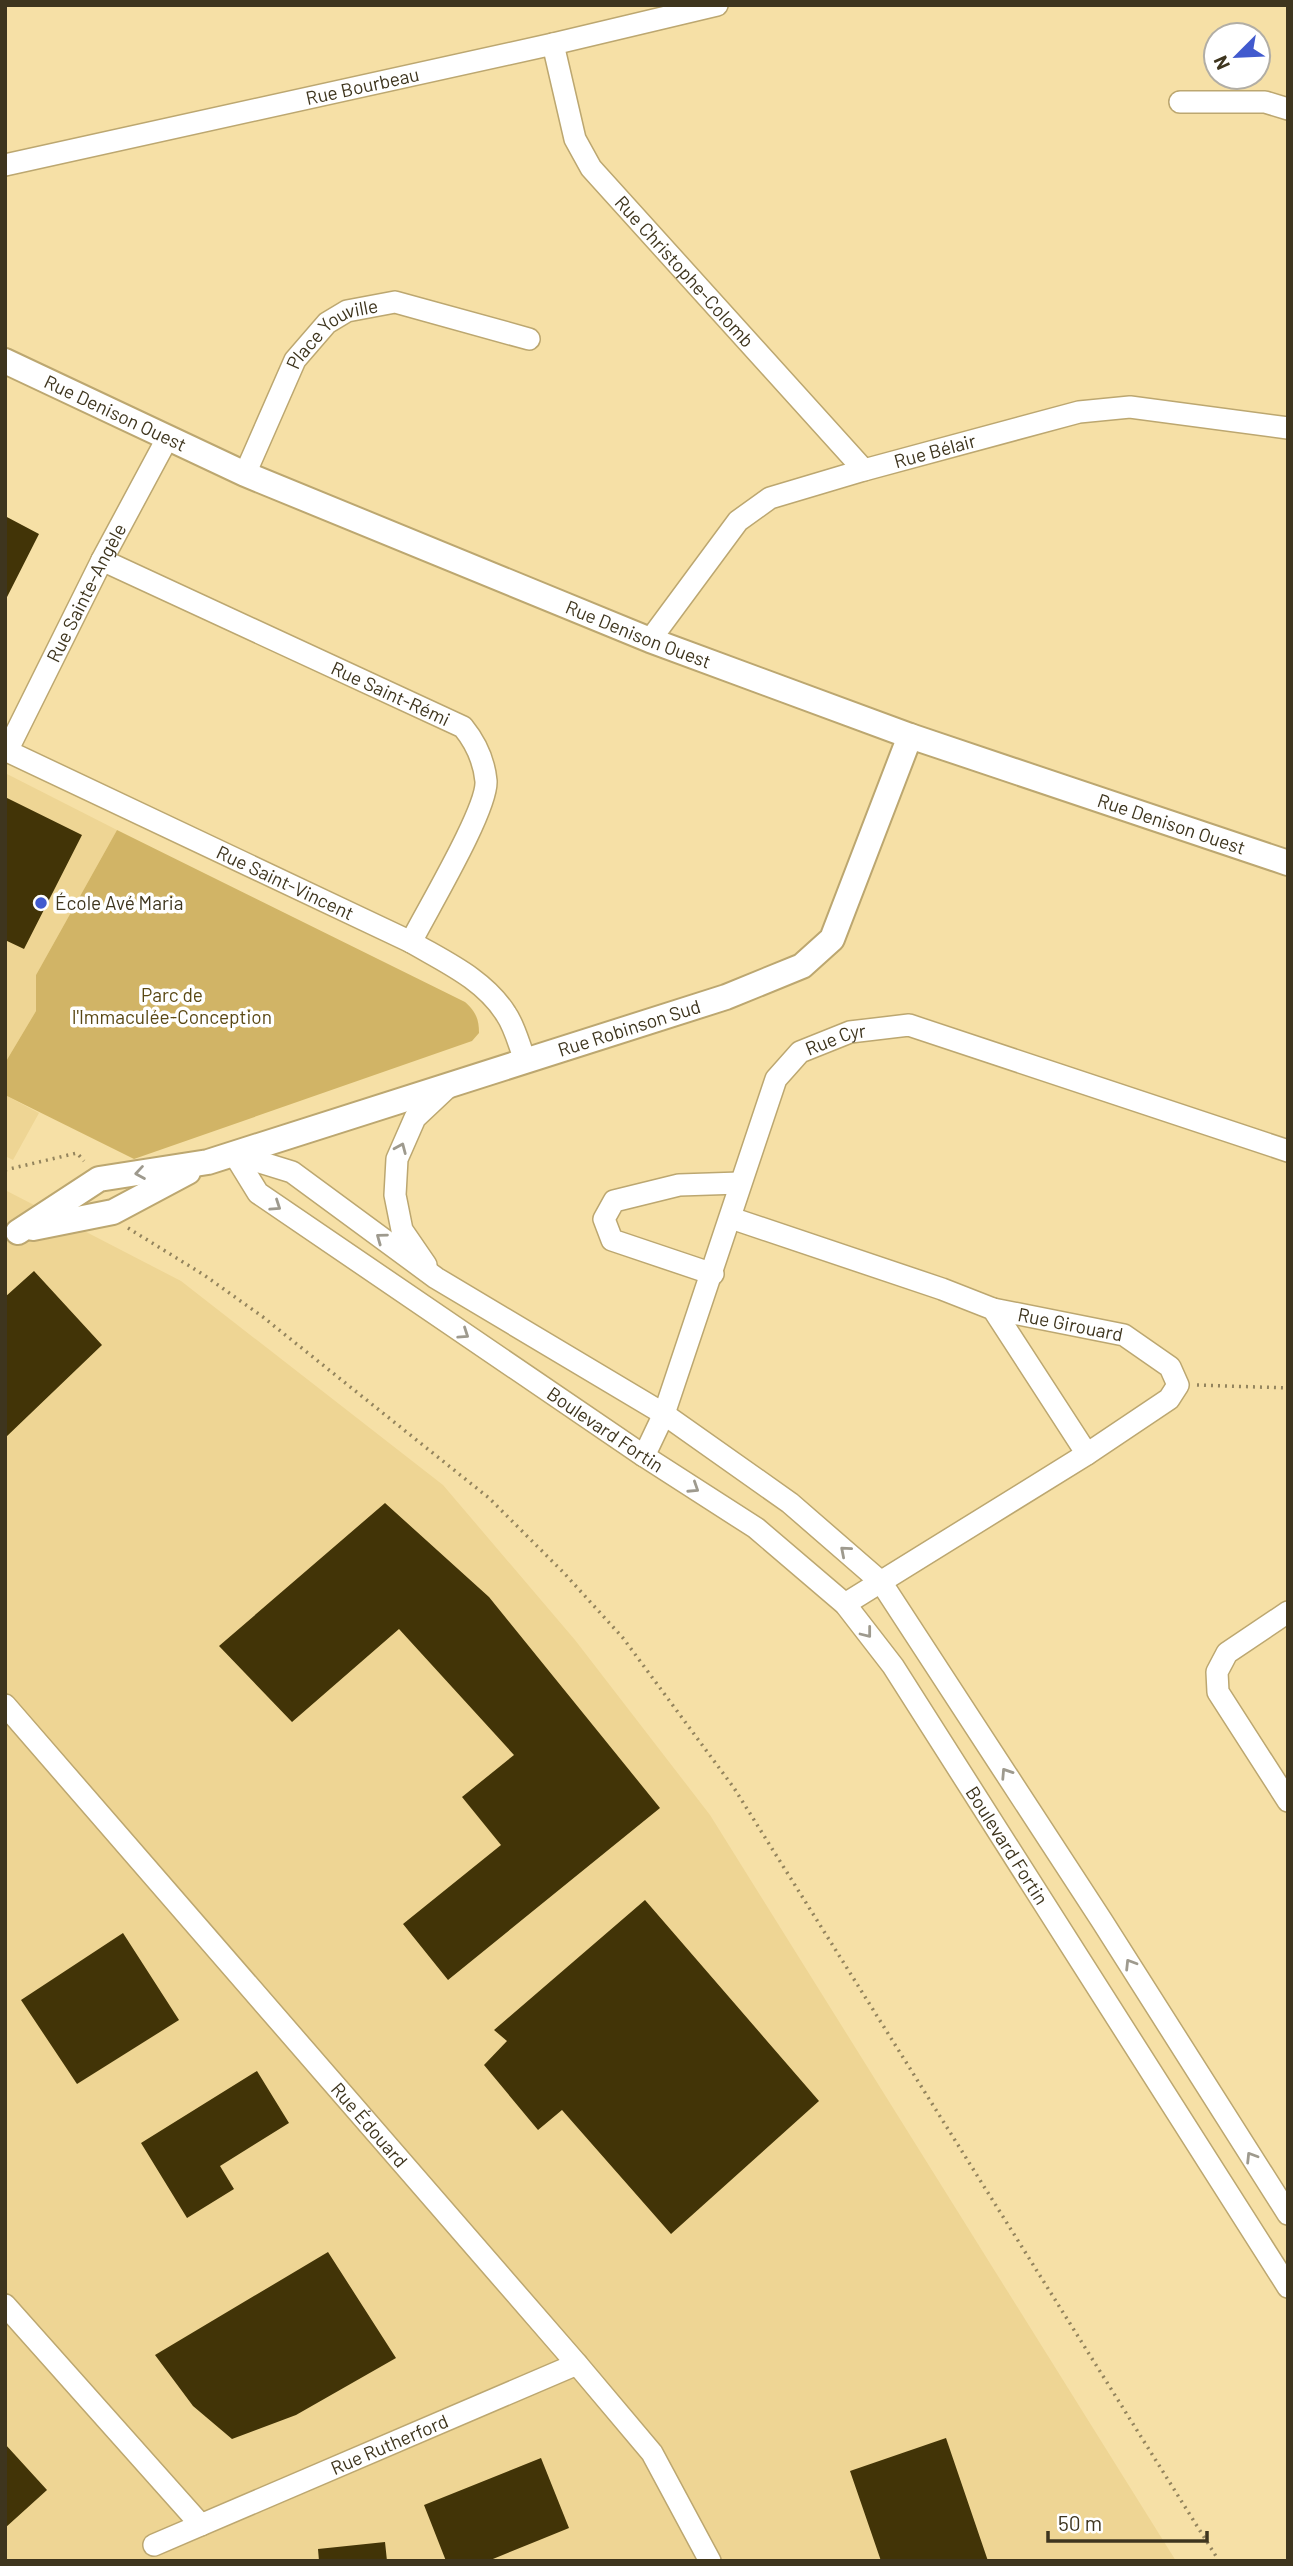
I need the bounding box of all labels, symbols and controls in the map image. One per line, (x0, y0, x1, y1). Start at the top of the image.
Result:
north arrow (1202, 21, 1272, 91)
text: N (1208, 53, 1234, 74)
street label: Rue Bourbeau (303, 62, 421, 109)
street label: Rue Christophe-Colomb (610, 190, 759, 352)
street label: Place Youville (281, 293, 380, 372)
street label: Rue Denison Ouest (41, 369, 190, 456)
street label: Rue Bélair (891, 428, 978, 472)
street label: Rue Sainte-Angèle (41, 519, 131, 666)
street label: Rue Denison Ouest (562, 595, 714, 673)
street label: Rue Saint-Rémi (328, 656, 454, 730)
street label: Rue Denison Ouest (1095, 788, 1248, 859)
street label: Rue Saint-Vincent (213, 840, 358, 924)
place label: École Avé Maria (55, 891, 183, 914)
marker: École Avé Maria (33, 895, 49, 911)
park label: Parc de l'Immaculée-Conception (72, 983, 272, 1028)
street label: Rue Robinson Sud (555, 994, 703, 1061)
street label: Rue Cyr (802, 1018, 867, 1060)
one-way arrow (393, 1143, 407, 1155)
one-way arrow (134, 1165, 146, 1180)
one-way arrow (268, 1198, 281, 1210)
one-way arrow (376, 1233, 388, 1246)
street label: Rue Girouard (1016, 1302, 1125, 1346)
one-way arrow (457, 1326, 470, 1339)
street label: Boulevard Fortin (543, 1381, 668, 1477)
one-way arrow (686, 1480, 699, 1492)
one-way arrow (840, 1547, 853, 1559)
one-way arrow (859, 1625, 872, 1638)
one-way arrow (1001, 1768, 1014, 1781)
street label: Boulevard Fortin (961, 1782, 1054, 1909)
one-way arrow (1125, 1959, 1138, 1972)
street label: Rue Édouard (327, 2077, 413, 2172)
one-way arrow (1247, 2151, 1260, 2164)
street label: Rue Rutherford (327, 2409, 451, 2479)
scale bar (1048, 2500, 1207, 2544)
text: 50 m (1058, 2510, 1102, 2535)

